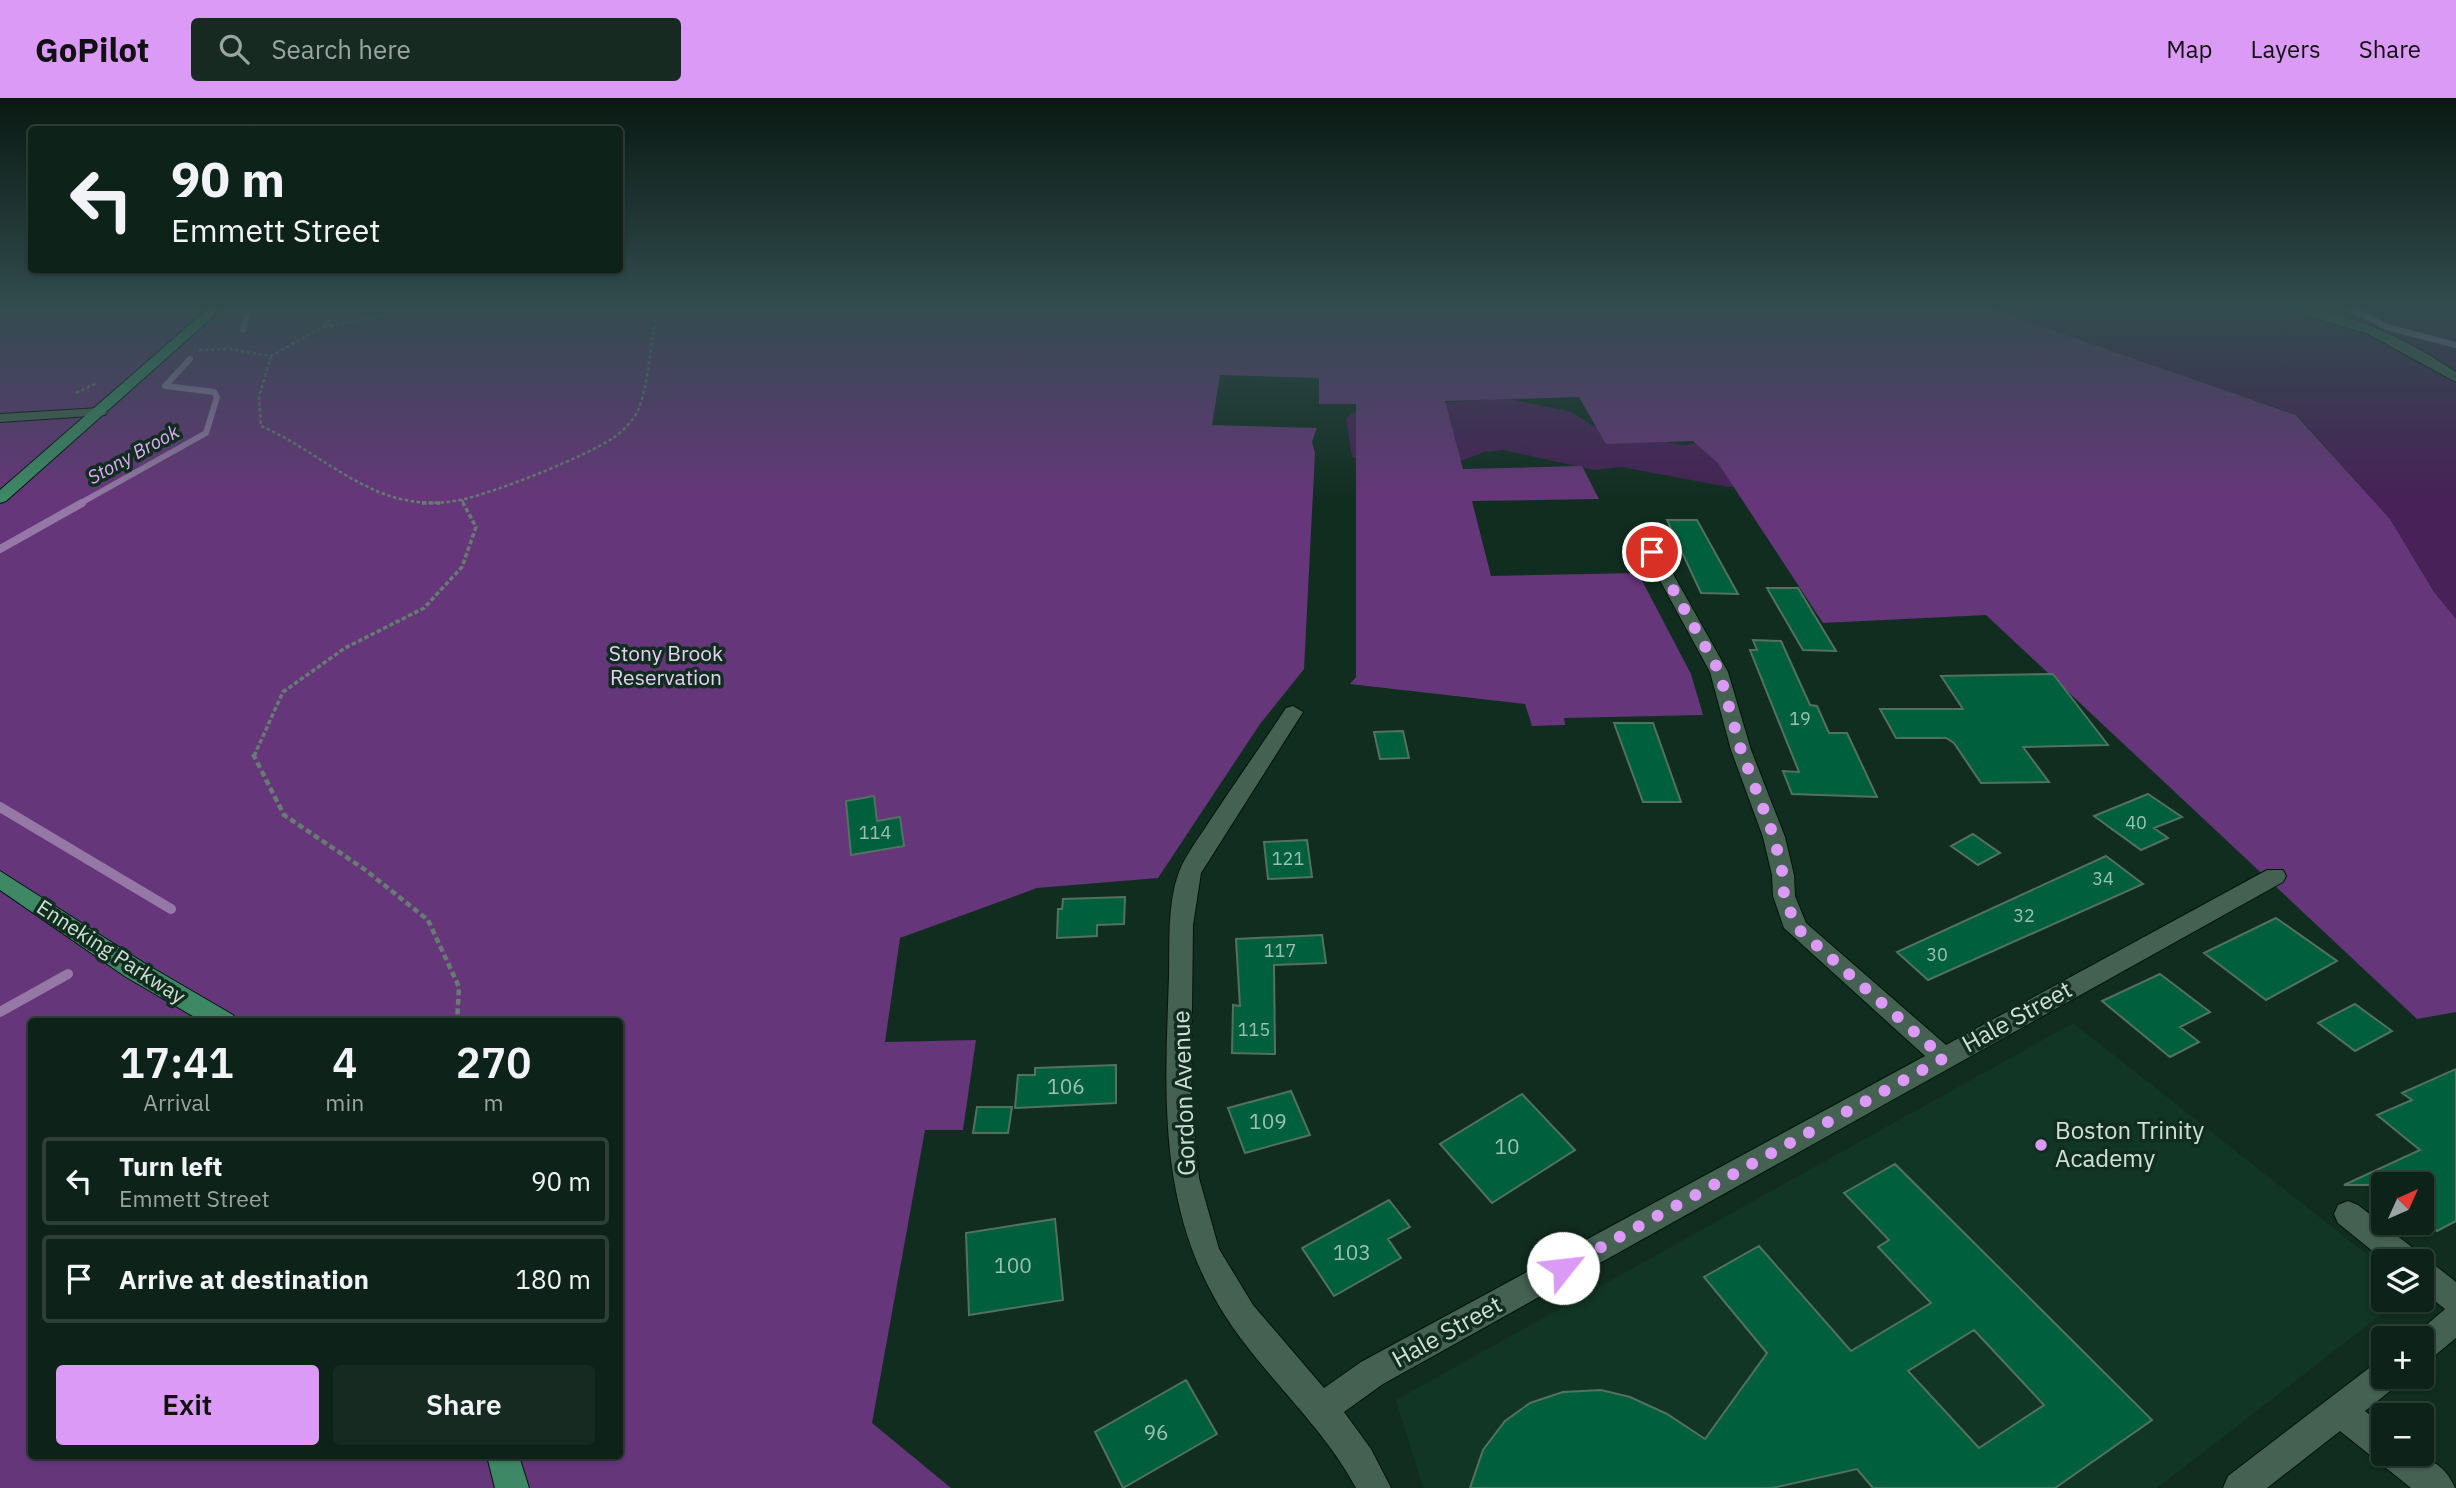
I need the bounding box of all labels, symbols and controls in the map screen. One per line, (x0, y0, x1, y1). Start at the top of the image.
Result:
search box (191, 18, 681, 81)
text: GoPilot (35, 28, 149, 71)
icon: search (215, 30, 253, 68)
text: Search here (271, 32, 411, 66)
text: Map (2166, 33, 2213, 65)
text: Layers (2251, 33, 2321, 65)
text: Share (2359, 33, 2421, 65)
text: 90 m (171, 147, 285, 210)
icon: left (56, 154, 147, 245)
text: Emmett Street (171, 209, 381, 251)
water label: Stony Brook (83, 418, 184, 489)
pin (1622, 522, 1682, 582)
icon: arrive (1633, 533, 1671, 571)
park label: Stony Brook Reservation (609, 639, 723, 691)
house number: 19 (1789, 707, 1811, 730)
house number: 40 (2125, 811, 2147, 834)
house number: 114 (859, 821, 891, 844)
house number: 121 (1272, 847, 1304, 870)
house number: 34 (2092, 867, 2114, 890)
street label: Enneking Parkway (32, 893, 192, 1010)
house number: 32 (2013, 904, 2035, 927)
house number: 117 (1264, 939, 1296, 962)
house number: 30 (1926, 943, 1948, 966)
street label: Hale Street (1956, 973, 2077, 1059)
street label: Gordon Avenue (1164, 1010, 1202, 1176)
house number: 115 (1238, 1018, 1270, 1041)
text: 17:41 (120, 1035, 234, 1090)
text: 4 (332, 1035, 357, 1090)
text: 270 (456, 1035, 531, 1090)
house number: 106 (1047, 1072, 1085, 1100)
text: Arrival (143, 1087, 210, 1117)
text: min (325, 1087, 364, 1117)
text: m (484, 1087, 504, 1117)
house number: 109 (1249, 1107, 1287, 1135)
place label: Boston Trinity Academy (2055, 1114, 2204, 1174)
house number: 10 (1494, 1132, 1520, 1160)
marker: Boston Trinity Academy (2033, 1137, 2049, 1153)
text: Turn left (119, 1149, 222, 1183)
icon: left (60, 1162, 98, 1200)
text: 90 m (531, 1164, 591, 1198)
north arrow (2371, 1172, 2434, 1236)
map controls (2371, 1172, 2434, 1466)
text: Emmett Street (119, 1183, 270, 1213)
position arrow (1526, 1231, 1600, 1305)
house number: 103 (1333, 1238, 1371, 1266)
button: layers (2371, 1249, 2434, 1312)
house number: 100 (994, 1251, 1032, 1279)
icon: arrive (60, 1260, 98, 1298)
text: Arrive at destination (119, 1262, 369, 1296)
text: 180 m (515, 1262, 591, 1296)
street label: Hale Street (1386, 1288, 1507, 1374)
button: + (2371, 1326, 2434, 1389)
button: Exit (56, 1365, 319, 1445)
button: Share (333, 1365, 595, 1445)
button: − (2371, 1403, 2434, 1466)
house number: 96 (1143, 1418, 1169, 1446)

